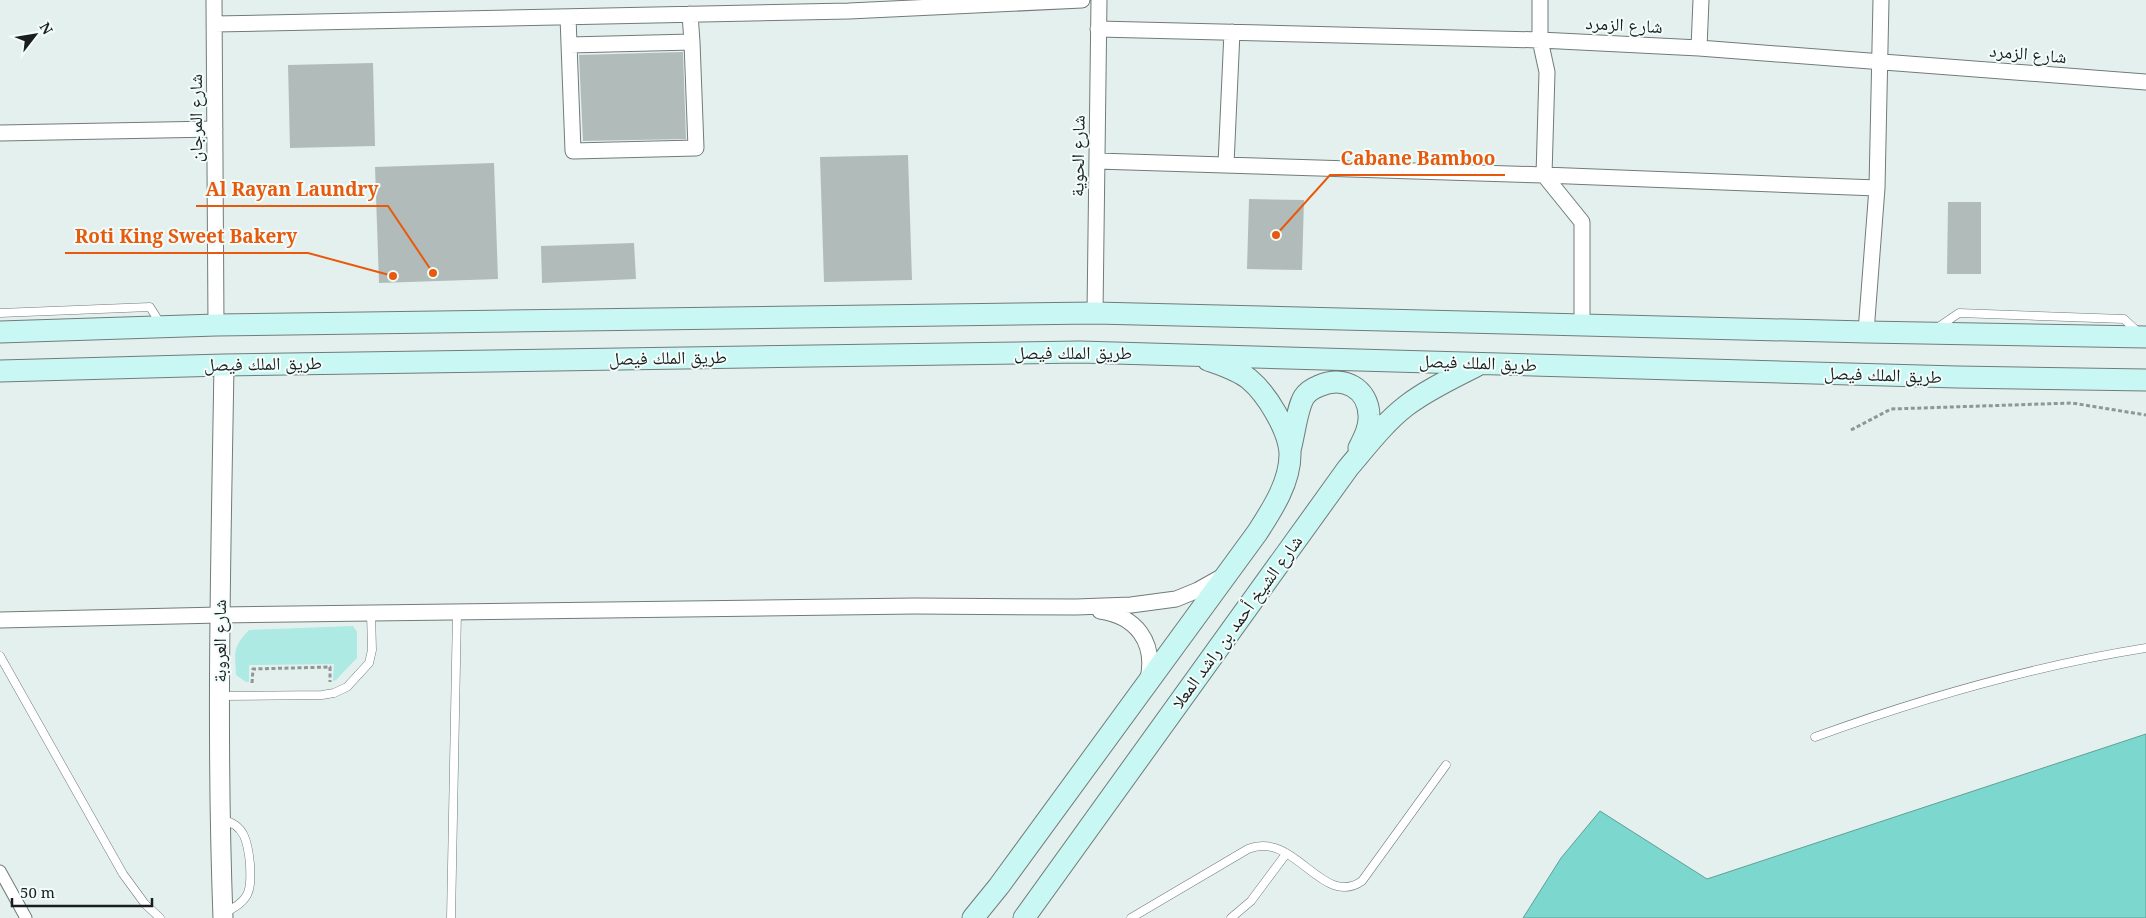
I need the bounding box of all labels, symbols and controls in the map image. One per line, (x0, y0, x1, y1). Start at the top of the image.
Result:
north arrow (10, 10, 60, 60)
street label: شارع الزمرد (1585, 10, 1663, 38)
text: N (36, 18, 58, 38)
street label: شارع الزمرد (1989, 38, 2068, 68)
street label: شارع المرجان (183, 74, 207, 162)
street label: شارع الحوية (1064, 115, 1090, 197)
callout: Cabane Bamboo (1330, 141, 1505, 175)
text: Cabane Bamboo (1341, 145, 1495, 171)
callout: Al Rayan Laundry (196, 172, 388, 206)
text: Al Rayan Laundry (206, 176, 378, 202)
callout: Roti King Sweet Bakery (65, 219, 308, 253)
text: Roti King Sweet Bakery (75, 223, 297, 249)
street label: طريق الملك فيصل (1014, 340, 1132, 364)
street label: طريق الملك فيصل (609, 344, 727, 370)
street label: طريق الملك فيصل (1419, 348, 1537, 376)
street label: طريق الملك فيصل (204, 350, 322, 376)
street label: طريق الملك فيصل (1824, 360, 1942, 388)
street label: شارع الشيخ أحمد بن راشد المعلا (1165, 530, 1308, 714)
street label: شارع العروبة (207, 599, 231, 683)
scale bar (12, 876, 152, 908)
text: 50 m (20, 882, 55, 902)

